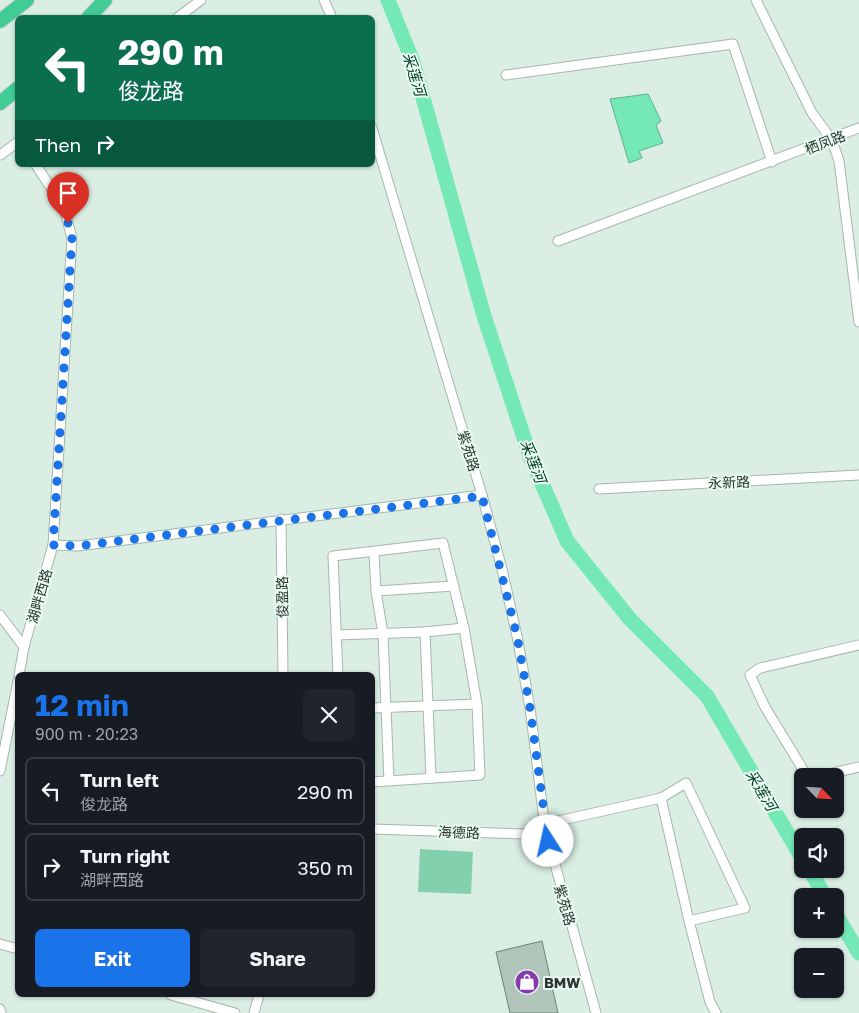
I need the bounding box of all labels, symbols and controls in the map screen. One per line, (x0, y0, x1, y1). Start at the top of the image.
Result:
text: 290 m (118, 31, 224, 73)
icon: left (35, 35, 100, 100)
water label: 采莲河 (400, 50, 431, 101)
text: 俊龙路 (118, 77, 184, 104)
street label: 栖凤路 (802, 127, 848, 157)
icon: right (91, 130, 119, 158)
text: Then (35, 133, 81, 156)
pin (47, 172, 89, 223)
icon: arrive (54, 179, 82, 207)
street label: 紫苑路 (455, 428, 483, 474)
water label: 采莲河 (518, 437, 552, 488)
street label: 永新路 (708, 473, 750, 491)
street label: 湖畔西路 (23, 567, 55, 625)
street label: 俊盈路 (273, 576, 291, 618)
text: 12 min (35, 687, 129, 723)
button: close (303, 689, 355, 741)
text: 900 m · 20:23 (35, 724, 138, 744)
water label: 采莲河 (743, 766, 783, 816)
text: Turn left (80, 768, 159, 791)
north arrow (794, 768, 844, 818)
map controls (794, 768, 844, 998)
icon: left (37, 777, 65, 805)
text: 290 m (297, 780, 353, 803)
text: 俊龙路 (80, 794, 128, 814)
position arrow (521, 814, 573, 866)
street label: 海德路 (438, 823, 480, 841)
button: sound (794, 828, 844, 878)
text: Turn right (80, 844, 170, 867)
icon: right (37, 853, 65, 881)
text: 350 m (298, 856, 353, 879)
text: 湖畔西路 (80, 870, 144, 890)
street label: 紫苑路 (551, 882, 579, 928)
button: + (794, 888, 844, 938)
button: Exit (35, 929, 190, 987)
button: Share (200, 929, 355, 987)
button: − (794, 948, 844, 998)
shop icon: BMW (514, 969, 540, 995)
place label: BMW (544, 974, 580, 991)

